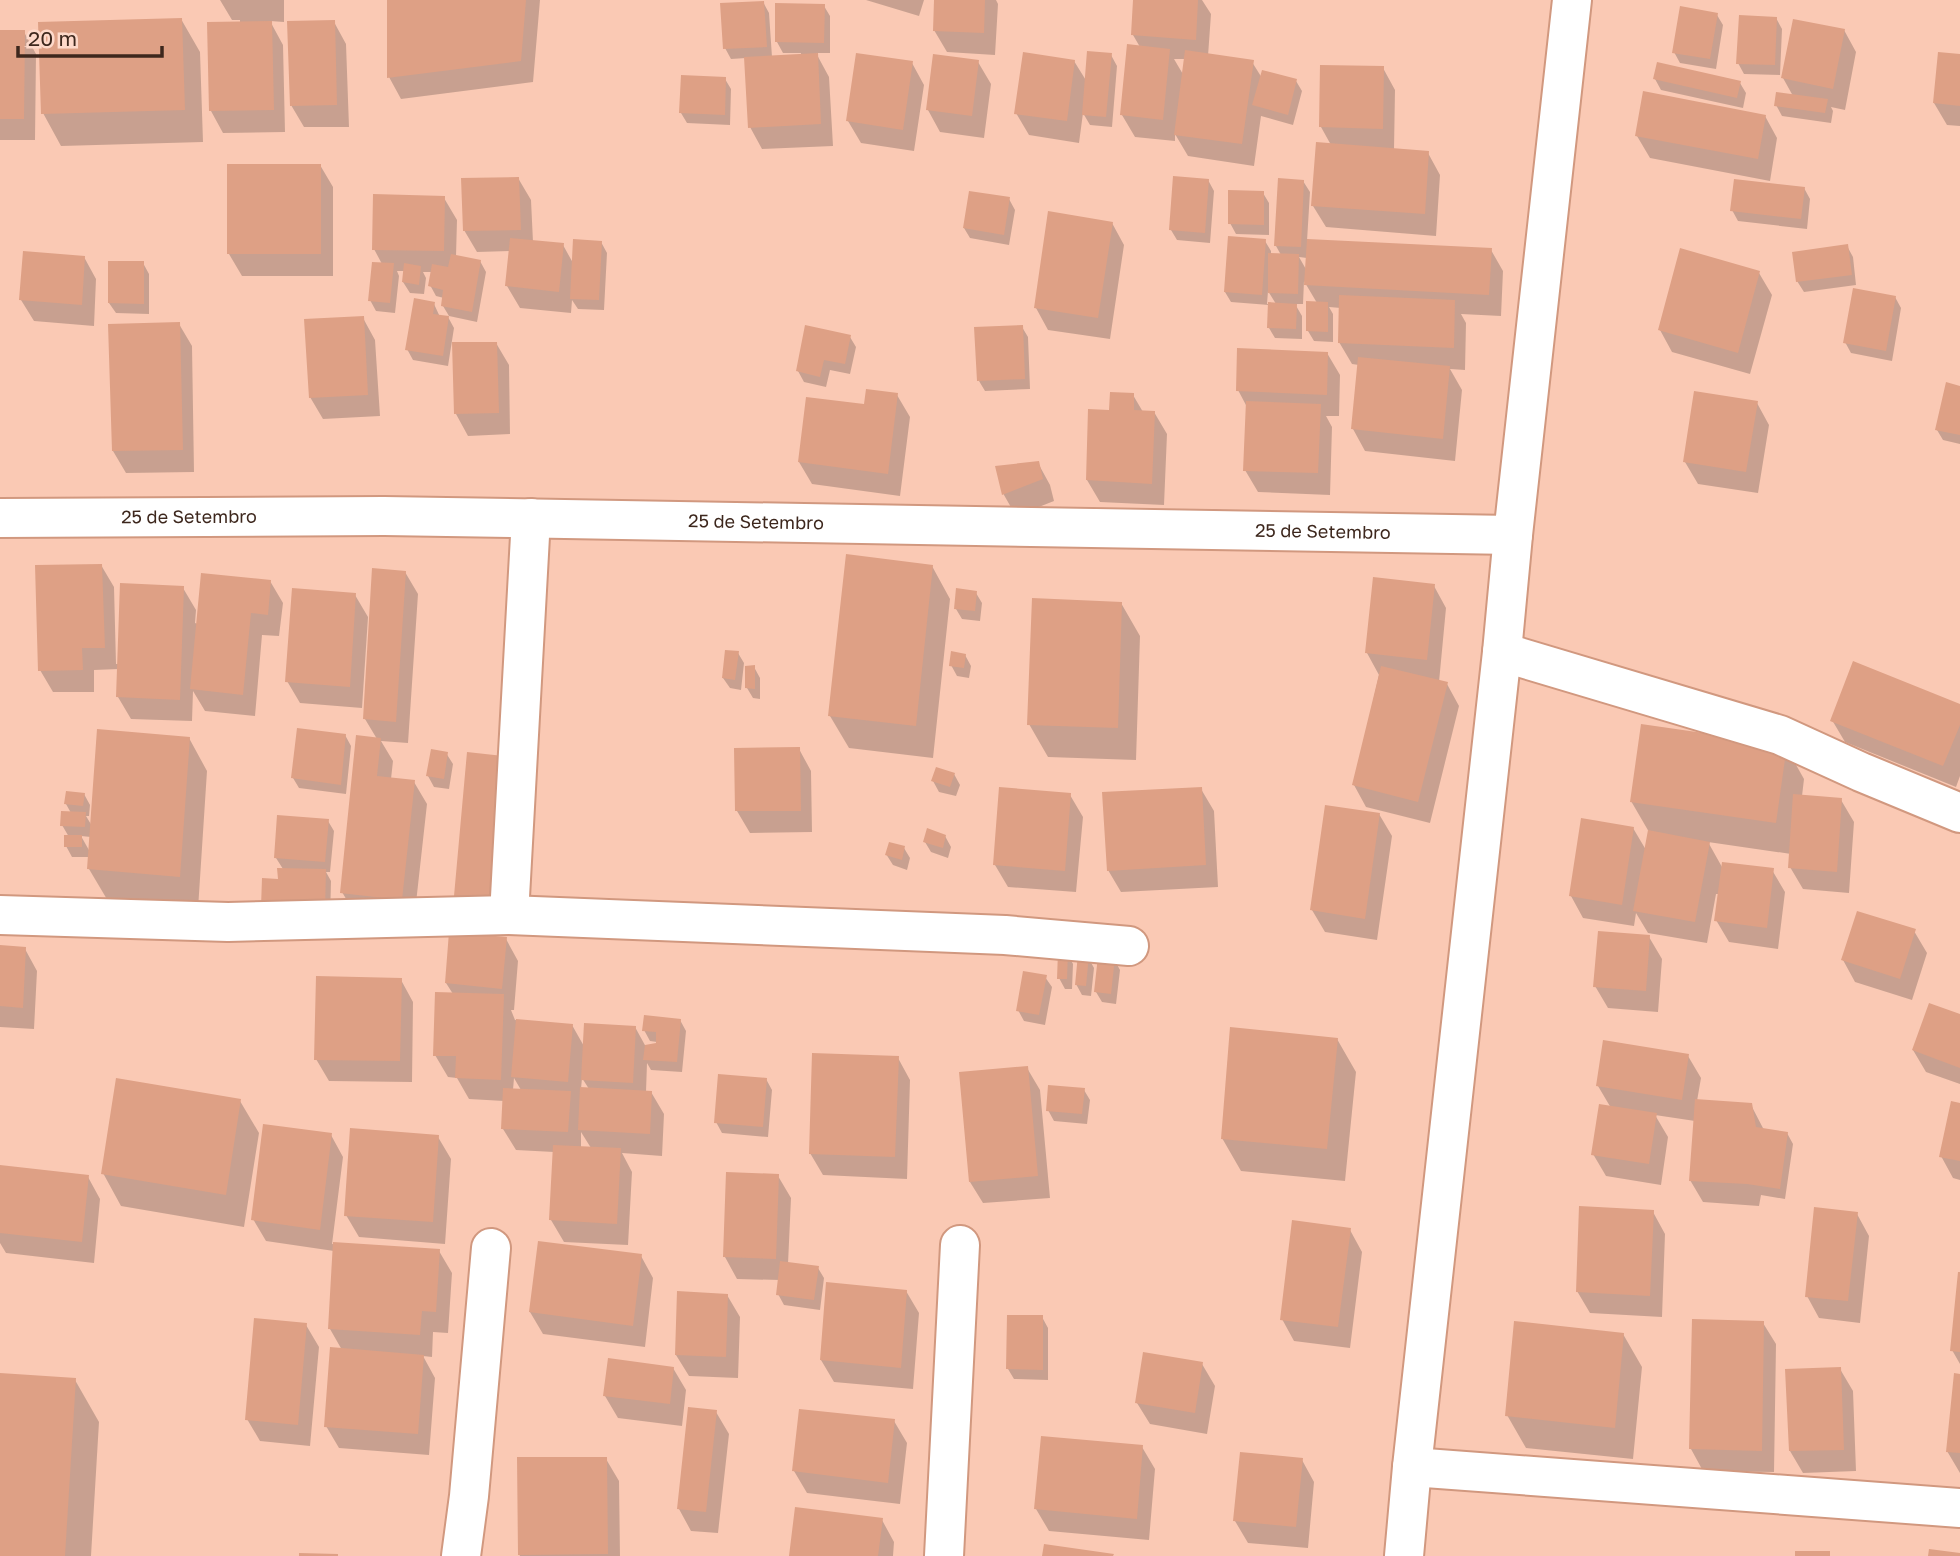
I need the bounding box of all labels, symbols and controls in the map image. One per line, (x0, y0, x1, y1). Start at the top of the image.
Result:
scale bar (18, 14, 161, 58)
text: 20 m (28, 25, 77, 51)
street label: 25 de Setembro (121, 505, 257, 527)
street label: 25 de Setembro (688, 509, 824, 533)
street label: 25 de Setembro (1255, 519, 1391, 543)

